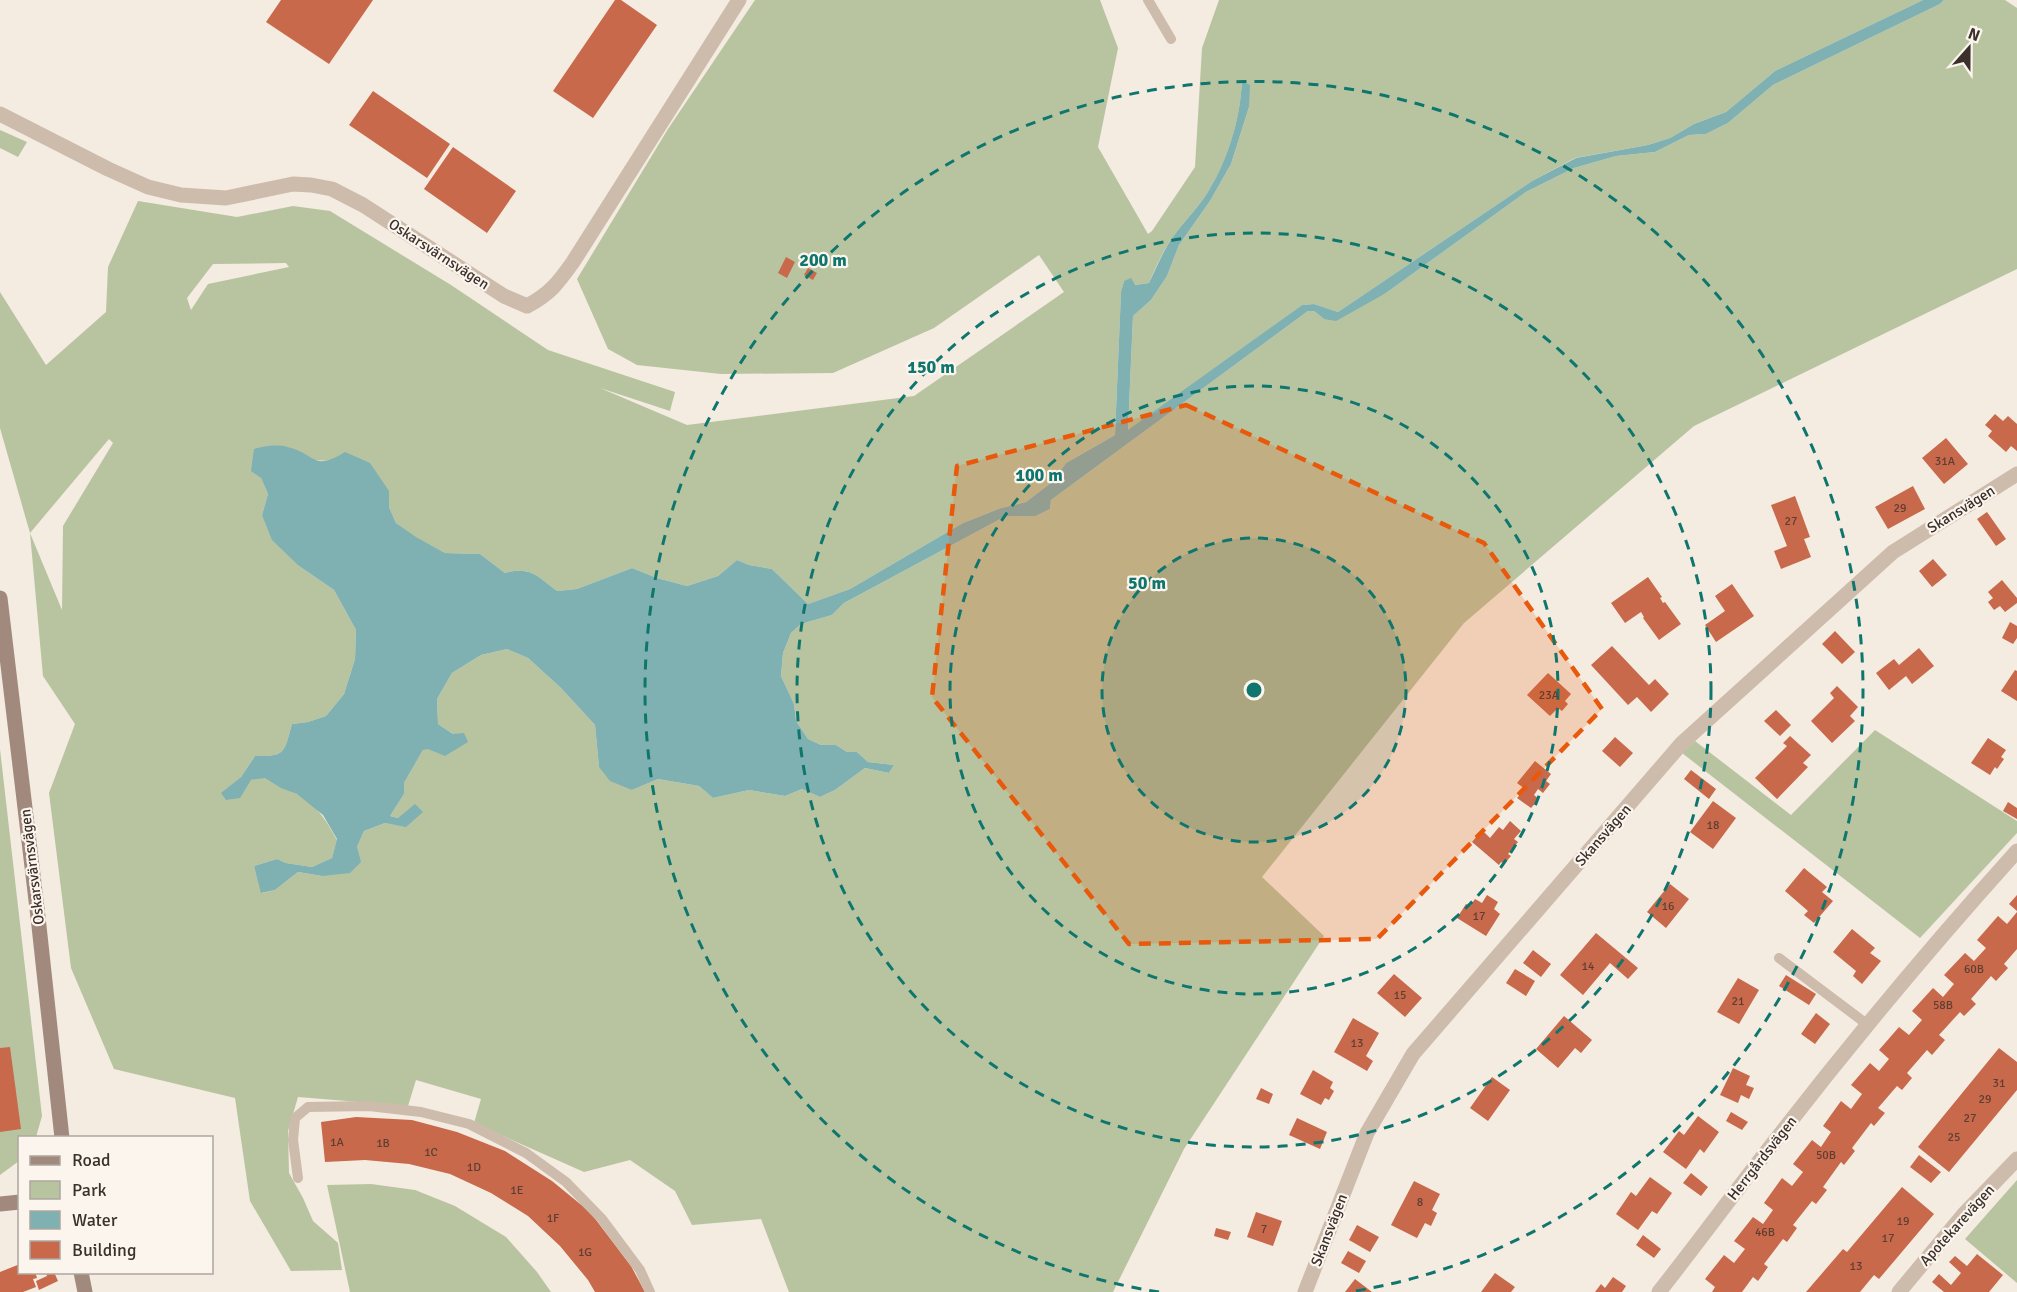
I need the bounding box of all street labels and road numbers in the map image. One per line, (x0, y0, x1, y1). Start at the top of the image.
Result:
street label: Oskarsvärnsvägen (385, 215, 493, 293)
street label: Skansvägen (1924, 481, 1998, 537)
street label: Skansvägen (1571, 800, 1635, 870)
street label: Oskarsvärnsvägen (16, 808, 48, 926)
street label: Herrgårdsvägen (1724, 1112, 1800, 1204)
street label: Apotekarevägen (1916, 1181, 1998, 1269)
street label: Skansvägen (1307, 1191, 1351, 1269)

